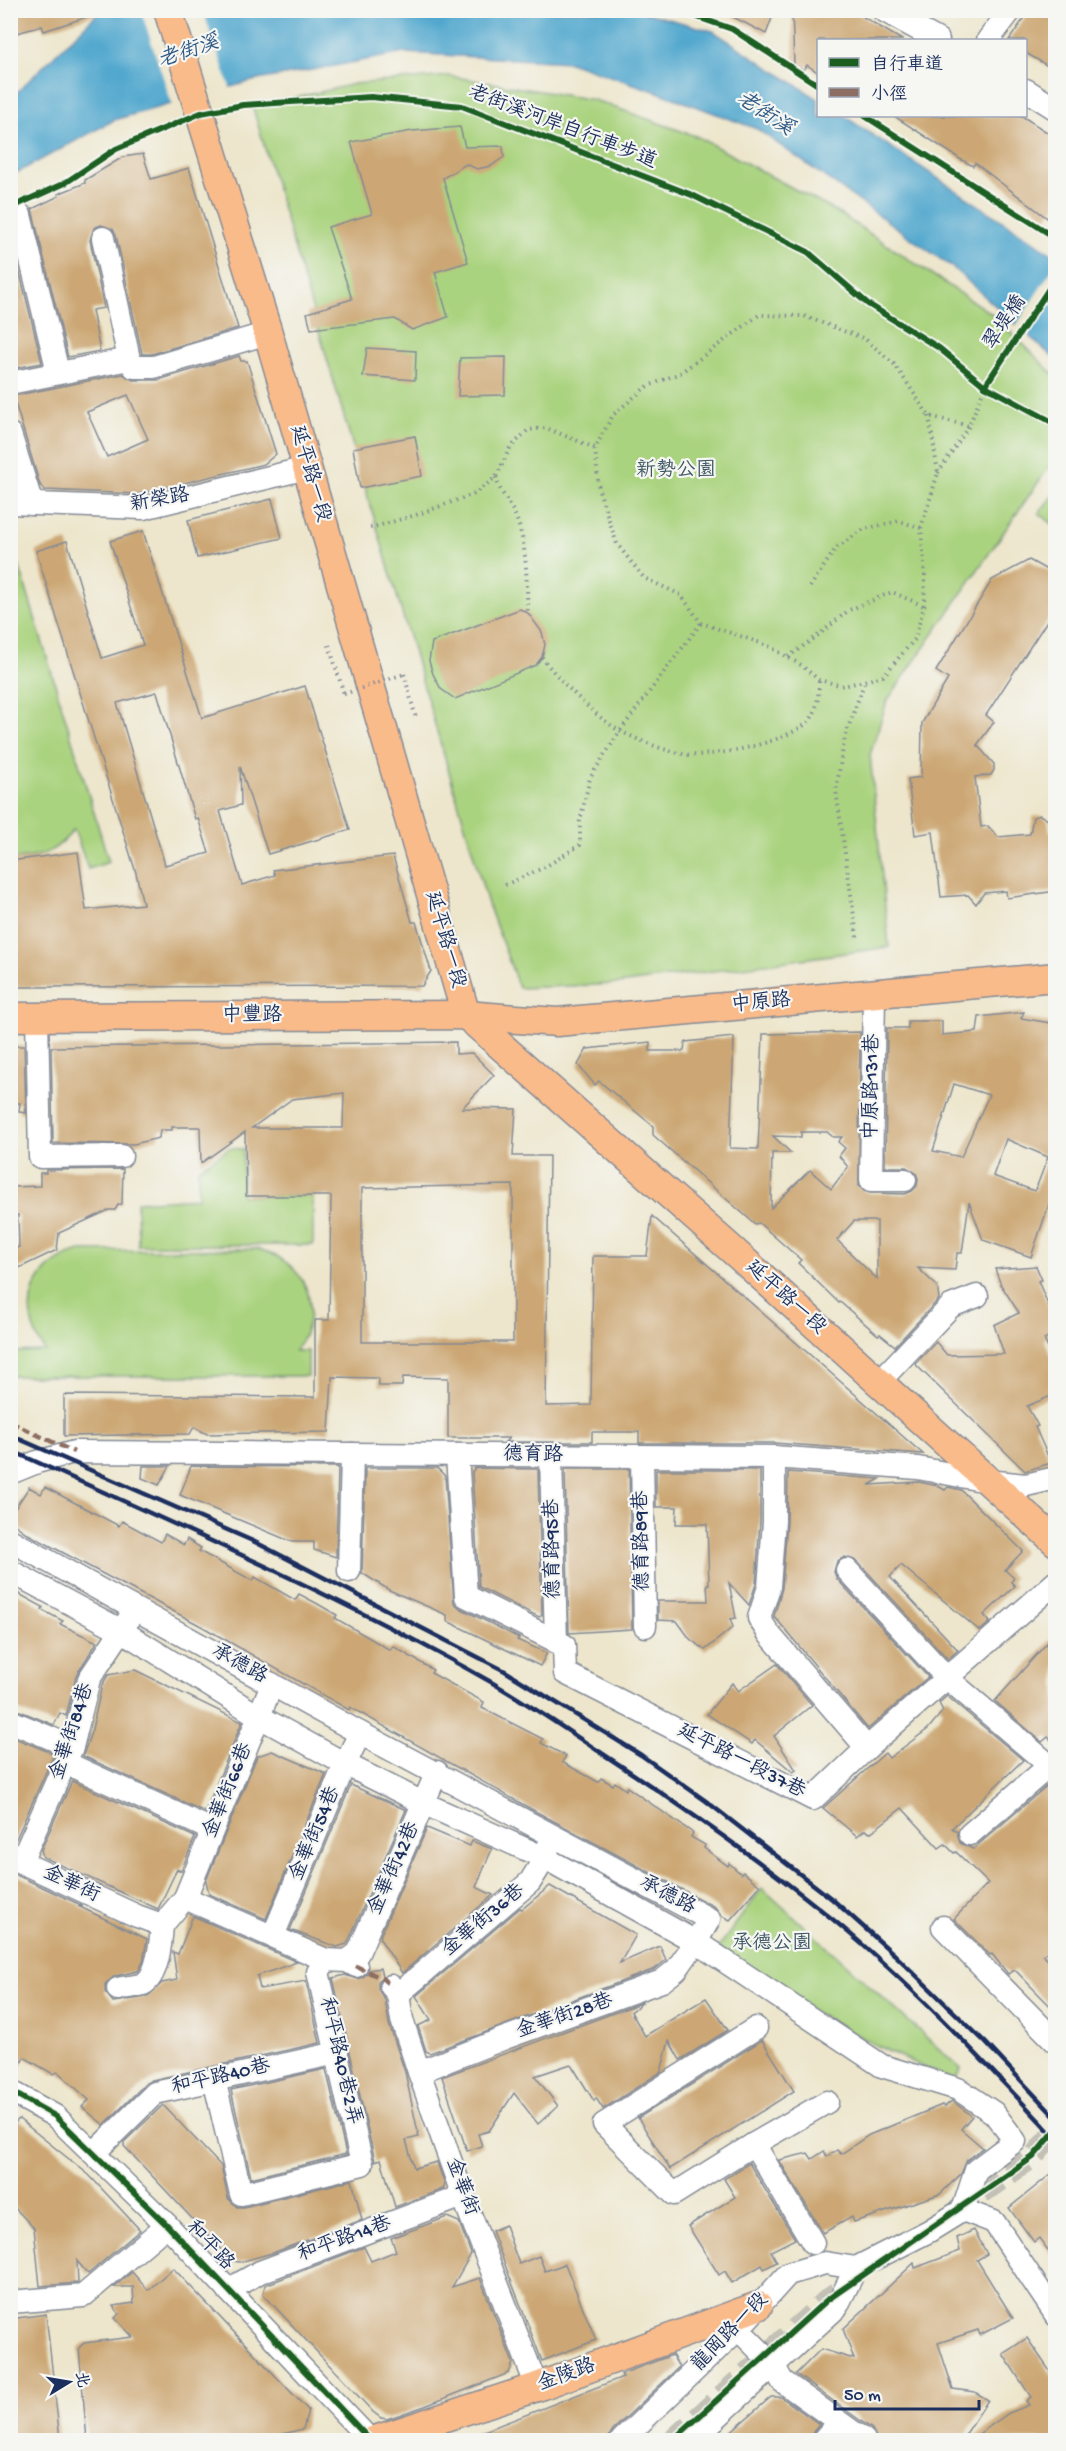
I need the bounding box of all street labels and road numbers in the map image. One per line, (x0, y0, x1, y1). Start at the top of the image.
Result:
street label: 老街溪河岸自行車步道 (465, 80, 660, 175)
street label: 翠堤橋 (979, 291, 1032, 354)
street label: 延平路一段 (284, 422, 336, 525)
street label: 新榮路 (128, 482, 193, 518)
street label: 延平路一段 (419, 888, 471, 991)
street label: 中原路 (730, 988, 793, 1018)
street label: 中豐路 (222, 1003, 283, 1028)
street label: 中原路131巷 (859, 1033, 885, 1140)
street label: 延平路一段 (740, 1255, 831, 1340)
street label: 德育路 (503, 1442, 564, 1468)
street label: 德育路89巷 (629, 1489, 655, 1592)
street label: 德育路95巷 (540, 1498, 566, 1600)
street label: 承德路 (207, 1639, 273, 1690)
street label: 金華街84巷 (45, 1679, 100, 1783)
street label: 延平路一段37巷 (673, 1718, 811, 1805)
street label: 金華街66巷 (198, 1739, 259, 1842)
street label: 金華街54巷 (284, 1782, 347, 1885)
street label: 金華街42巷 (362, 1817, 426, 1919)
street label: 金華街 (39, 1860, 104, 1908)
street label: 承德路 (635, 1870, 701, 1921)
street label: 金華街36巷 (437, 1878, 531, 1962)
street label: 金華街28巷 (513, 1988, 617, 2044)
street label: 和平路40巷2弄 (313, 1994, 367, 2127)
street label: 和平路40巷 (169, 2053, 274, 2101)
street label: 金華街 (440, 2154, 484, 2219)
street label: 和平路14巷 (295, 2210, 396, 2267)
street label: 和平路 (180, 2215, 240, 2277)
street label: 龍岡路一段 (687, 2288, 774, 2377)
street label: 金陵路 (534, 2353, 600, 2397)

